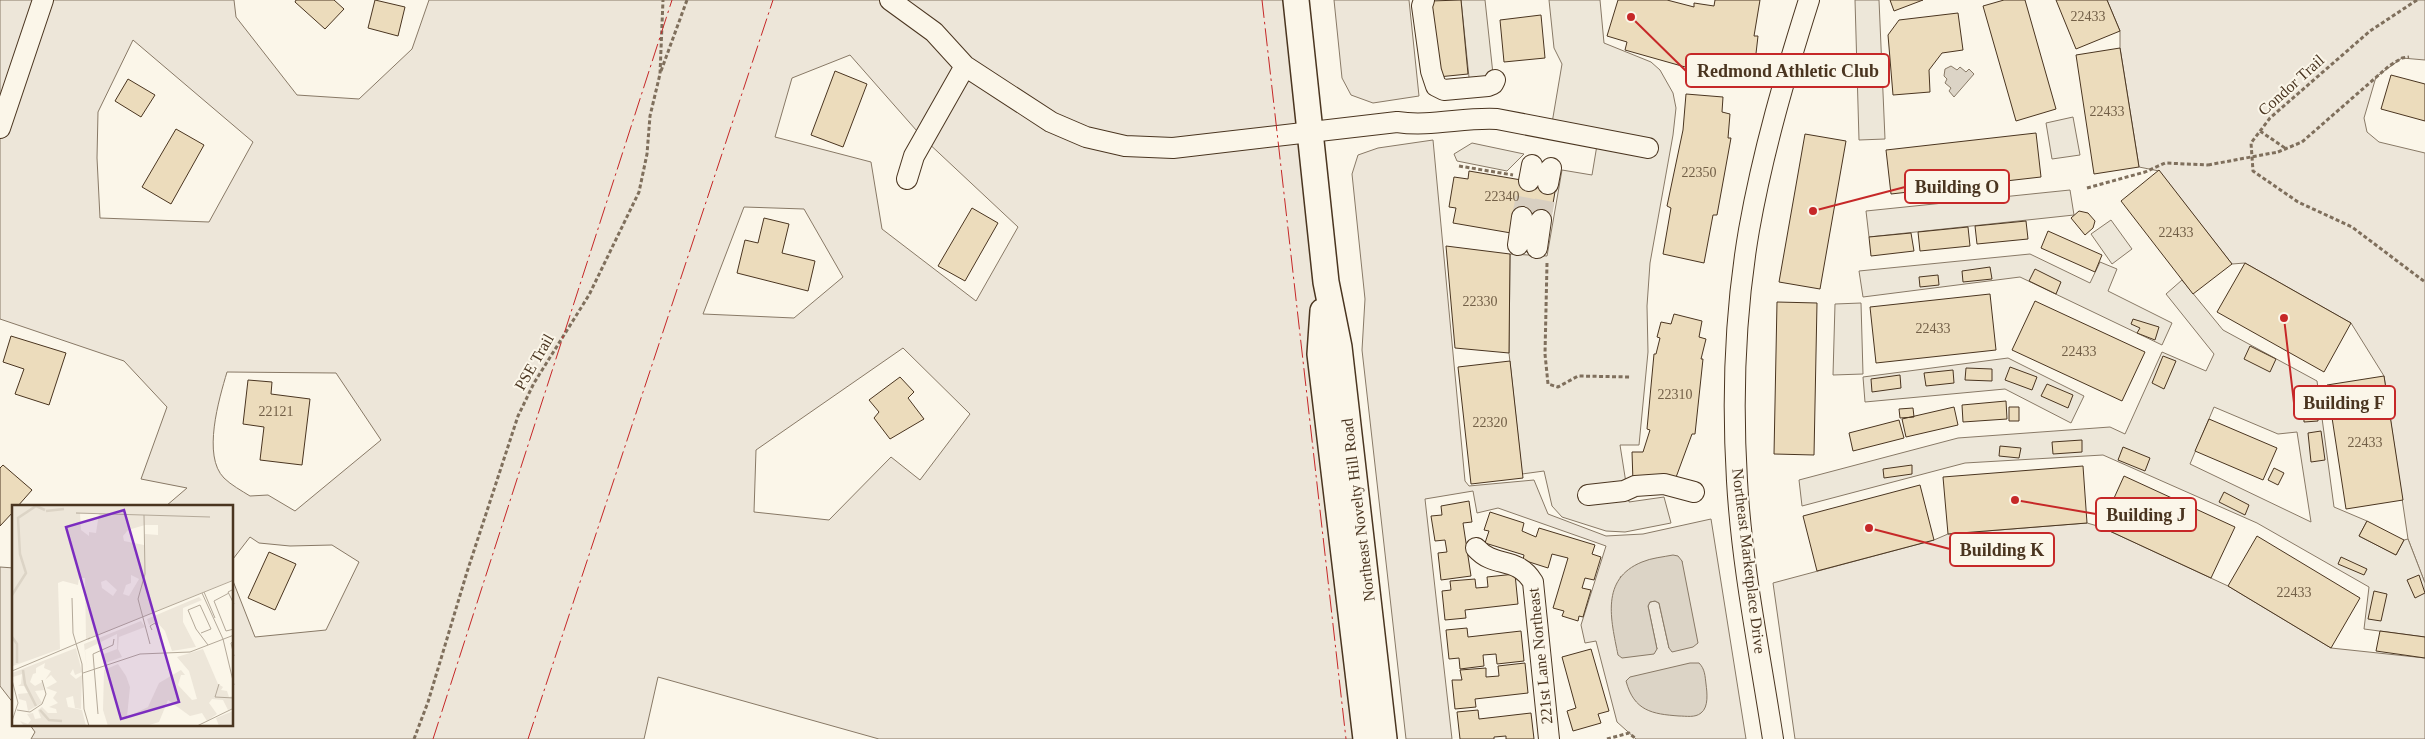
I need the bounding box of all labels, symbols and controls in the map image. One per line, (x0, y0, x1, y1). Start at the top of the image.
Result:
house number: 22433 (2071, 9, 2106, 24)
street label: Condor Trail (2255, 51, 2328, 119)
callout: Redmond Athletic Club (1686, 54, 1889, 87)
text: Redmond Athletic Club (1697, 61, 1879, 81)
house number: 22433 (2090, 104, 2125, 119)
house number: 22350 (1682, 165, 1717, 180)
callout: Building O (1905, 170, 2009, 203)
text: Building O (1915, 177, 1999, 197)
house number: 22340 (1485, 189, 1520, 204)
house number: 22433 (2159, 225, 2194, 240)
house number: 22330 (1463, 294, 1498, 309)
house number: 22433 (1916, 321, 1951, 336)
street label: PSE Trail (511, 331, 557, 393)
house number: 22433 (2062, 344, 2097, 359)
callout: Building F (2294, 386, 2395, 419)
house number: 22310 (1658, 387, 1693, 402)
text: Building F (2303, 393, 2385, 413)
house number: 22121 (259, 404, 294, 419)
house number: 22320 (1473, 415, 1508, 430)
street label: Northeast Novelty Hill Road (1338, 417, 1379, 603)
house number: 22433 (2348, 435, 2383, 450)
street label: Northeast Marketplace Drive (1728, 467, 1769, 655)
callout: Building J (2096, 498, 2196, 531)
inset map (12, 505, 234, 726)
text: Building J (2106, 505, 2186, 525)
callout: Building K (1950, 533, 2054, 566)
text: Building K (1960, 540, 2044, 560)
house number: 22433 (2277, 585, 2312, 600)
street label: 221st Lane Northeast (1524, 587, 1556, 725)

